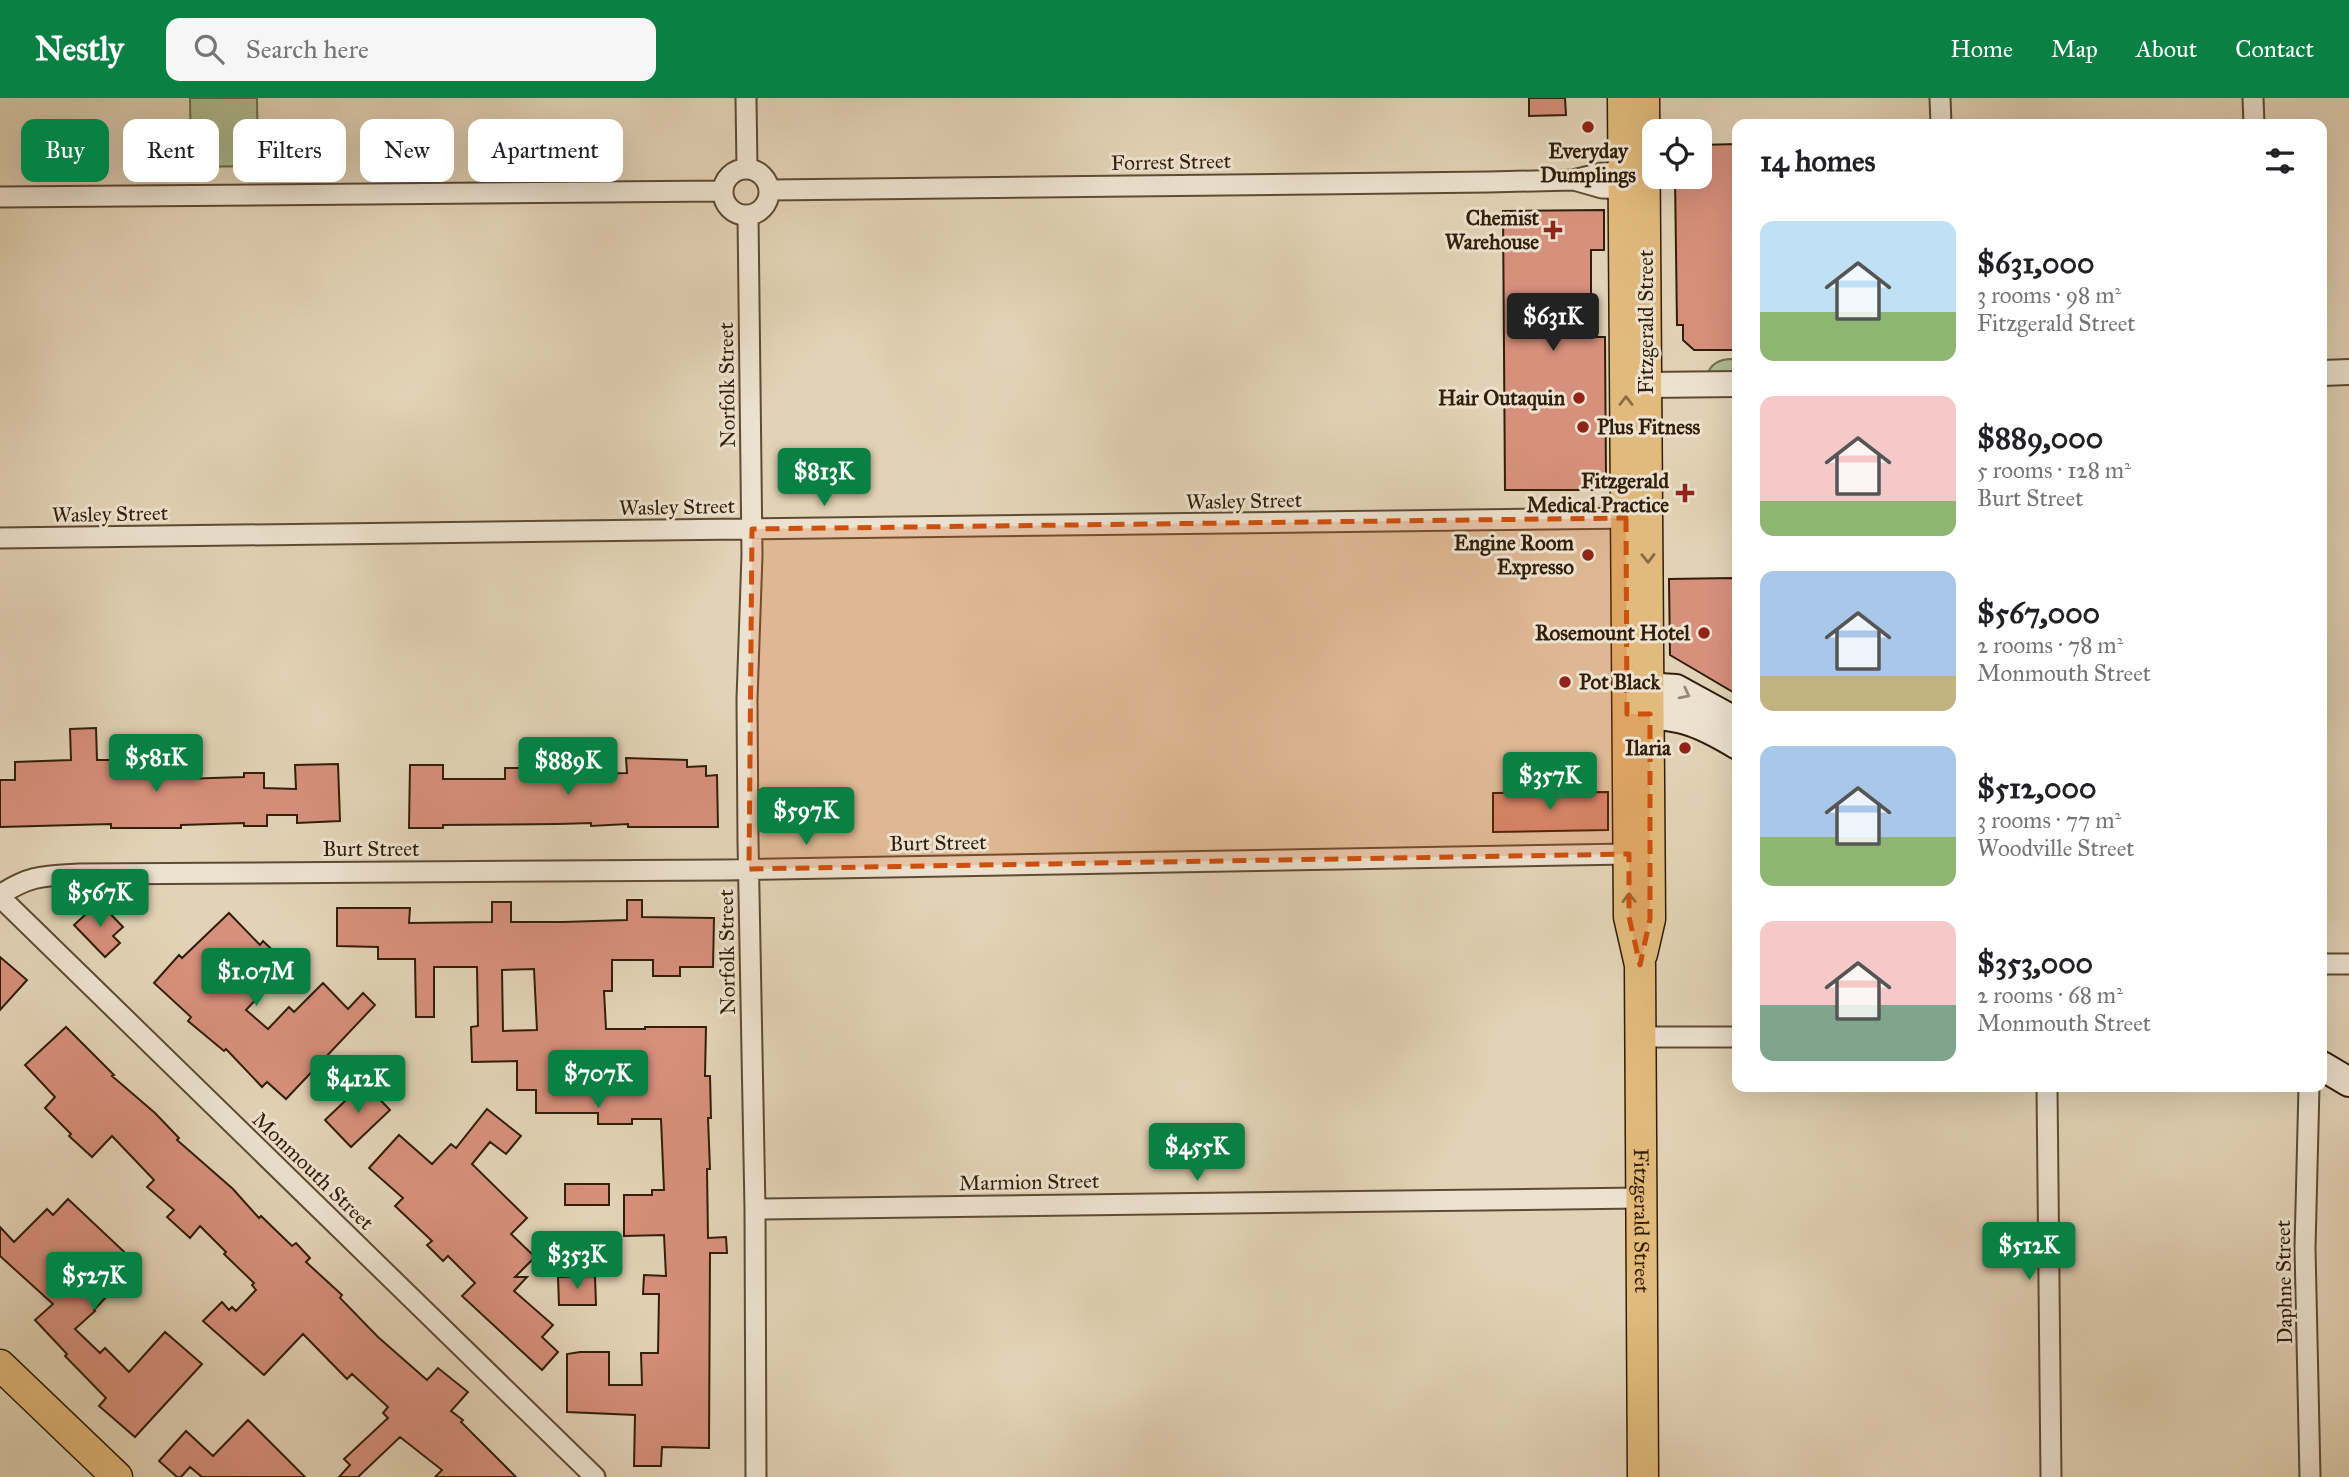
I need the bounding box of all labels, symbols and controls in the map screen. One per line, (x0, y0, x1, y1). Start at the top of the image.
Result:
search box (166, 18, 656, 81)
text: Nestly (35, 29, 124, 69)
icon: search (190, 30, 228, 68)
text: Search here (246, 33, 369, 65)
text: Home (1950, 34, 2013, 64)
text: Map (2051, 34, 2098, 64)
text: About (2136, 34, 2197, 64)
text: Contact (2235, 34, 2314, 64)
chip: Buy (21, 119, 109, 182)
chip: Rent (123, 119, 219, 182)
chip: Filters (233, 119, 346, 182)
chip: New (360, 119, 454, 182)
chip: Apartment (468, 119, 623, 182)
marker: Everyday Dumplings (1580, 119, 1596, 135)
map controls (1642, 119, 1712, 189)
button: locate (1642, 119, 1712, 189)
place label: Everyday Dumplings (1540, 138, 1636, 188)
icon: filters (2261, 142, 2299, 180)
text: 14 homes (1760, 143, 1875, 179)
street label: Forrest Street (1111, 148, 1232, 176)
place label: Chemist Warehouse (1445, 205, 1540, 255)
marker: Chemist Warehouse (1545, 222, 1561, 238)
text: $631,000 (1977, 245, 2094, 281)
street label: Fitzgerald Street (1633, 249, 1659, 394)
icon: home (1816, 249, 1900, 333)
text: 3 rooms · 98 m² (1977, 281, 2121, 309)
pin: $631K (1504, 294, 1602, 353)
text: $631K (1523, 302, 1583, 330)
text: Fitzgerald Street (1977, 309, 2135, 337)
street label: Norfolk Street (713, 321, 741, 448)
place label: Hair Outaquin (1438, 385, 1566, 411)
marker: Hair Outaquin (1571, 390, 1587, 406)
one-way arrow (1618, 395, 1634, 405)
place label: Plus Fitness (1597, 414, 1701, 440)
marker: Plus Fitness (1575, 419, 1591, 435)
text: $889,000 (1977, 420, 2103, 456)
icon: home (1816, 424, 1900, 508)
pin: $813K (775, 448, 873, 508)
text: 5 rooms · 128 m² (1977, 456, 2131, 484)
text: $813K (794, 457, 854, 485)
place label: Fitzgerald Medical Practice (1526, 468, 1669, 518)
marker: Fitzgerald Medical Practice (1675, 483, 1695, 503)
text: Burt Street (1977, 484, 2083, 512)
street label: Wasley Street (1186, 487, 1303, 515)
street label: Wasley Street (619, 493, 736, 521)
street label: Wasley Street (52, 500, 169, 528)
place label: Engine Room Expresso (1454, 530, 1574, 580)
marker: Engine Room Expresso (1580, 547, 1596, 563)
one-way arrow (1641, 553, 1656, 564)
text: $567,000 (1977, 595, 2100, 631)
icon: home (1816, 599, 1900, 683)
place label: Rosemount Hotel (1535, 620, 1691, 646)
marker: Rosemount Hotel (1696, 625, 1712, 641)
text: 2 rooms · 78 m² (1977, 631, 2123, 659)
text: Monmouth Street (1977, 659, 2151, 687)
place label: Pot Black (1579, 669, 1662, 695)
marker: Pot Black (1557, 674, 1573, 690)
one-way arrow (1678, 686, 1691, 699)
pin: $581K (107, 734, 205, 794)
place label: Ilaria (1625, 735, 1672, 761)
pin: $889K (519, 738, 617, 797)
marker: Ilaria (1677, 740, 1693, 756)
text: $581K (125, 743, 187, 771)
text: $889K (535, 746, 601, 774)
pin: $357K (1501, 752, 1599, 812)
text: $357K (1519, 761, 1581, 789)
text: $512,000 (1977, 770, 2096, 806)
icon: home (1816, 774, 1900, 858)
pin: $597K (757, 788, 855, 847)
text: $597K (773, 796, 839, 824)
text: 3 rooms · 77 m² (1977, 806, 2121, 834)
street label: Burt Street (889, 829, 987, 857)
text: Woodville Street (1977, 834, 2134, 862)
street label: Burt Street (322, 836, 420, 862)
pin: $567K (51, 870, 149, 929)
text: $567K (68, 878, 132, 906)
street label: Norfolk Street (713, 888, 741, 1015)
one-way arrow (1621, 892, 1637, 902)
text: $353,000 (1977, 945, 2093, 981)
pin: $1.07M (199, 948, 313, 1008)
icon: home (1816, 949, 1900, 1033)
text: $1.07M (217, 957, 295, 985)
text: 2 rooms · 68 m² (1977, 981, 2123, 1009)
text: Monmouth Street (1977, 1009, 2151, 1037)
pin: $707K (549, 1051, 647, 1110)
pin: $412K (309, 1056, 407, 1115)
text: $707K (564, 1059, 632, 1087)
text: $412K (326, 1064, 390, 1092)
street label: Monmouth Street (247, 1106, 380, 1236)
pin: $455K (1148, 1124, 1246, 1183)
text: $455K (1165, 1132, 1229, 1160)
street label: Fitzgerald Street (1628, 1148, 1655, 1294)
street label: Marmion Street (959, 1168, 1100, 1196)
street label: Daphne Street (2270, 1219, 2298, 1344)
pin: $512K (1980, 1222, 2078, 1282)
text: $512K (1998, 1231, 2060, 1259)
pin: $353K (528, 1232, 626, 1291)
text: $353K (547, 1240, 607, 1268)
pin: $527K (45, 1252, 143, 1312)
text: $527K (62, 1261, 126, 1289)

